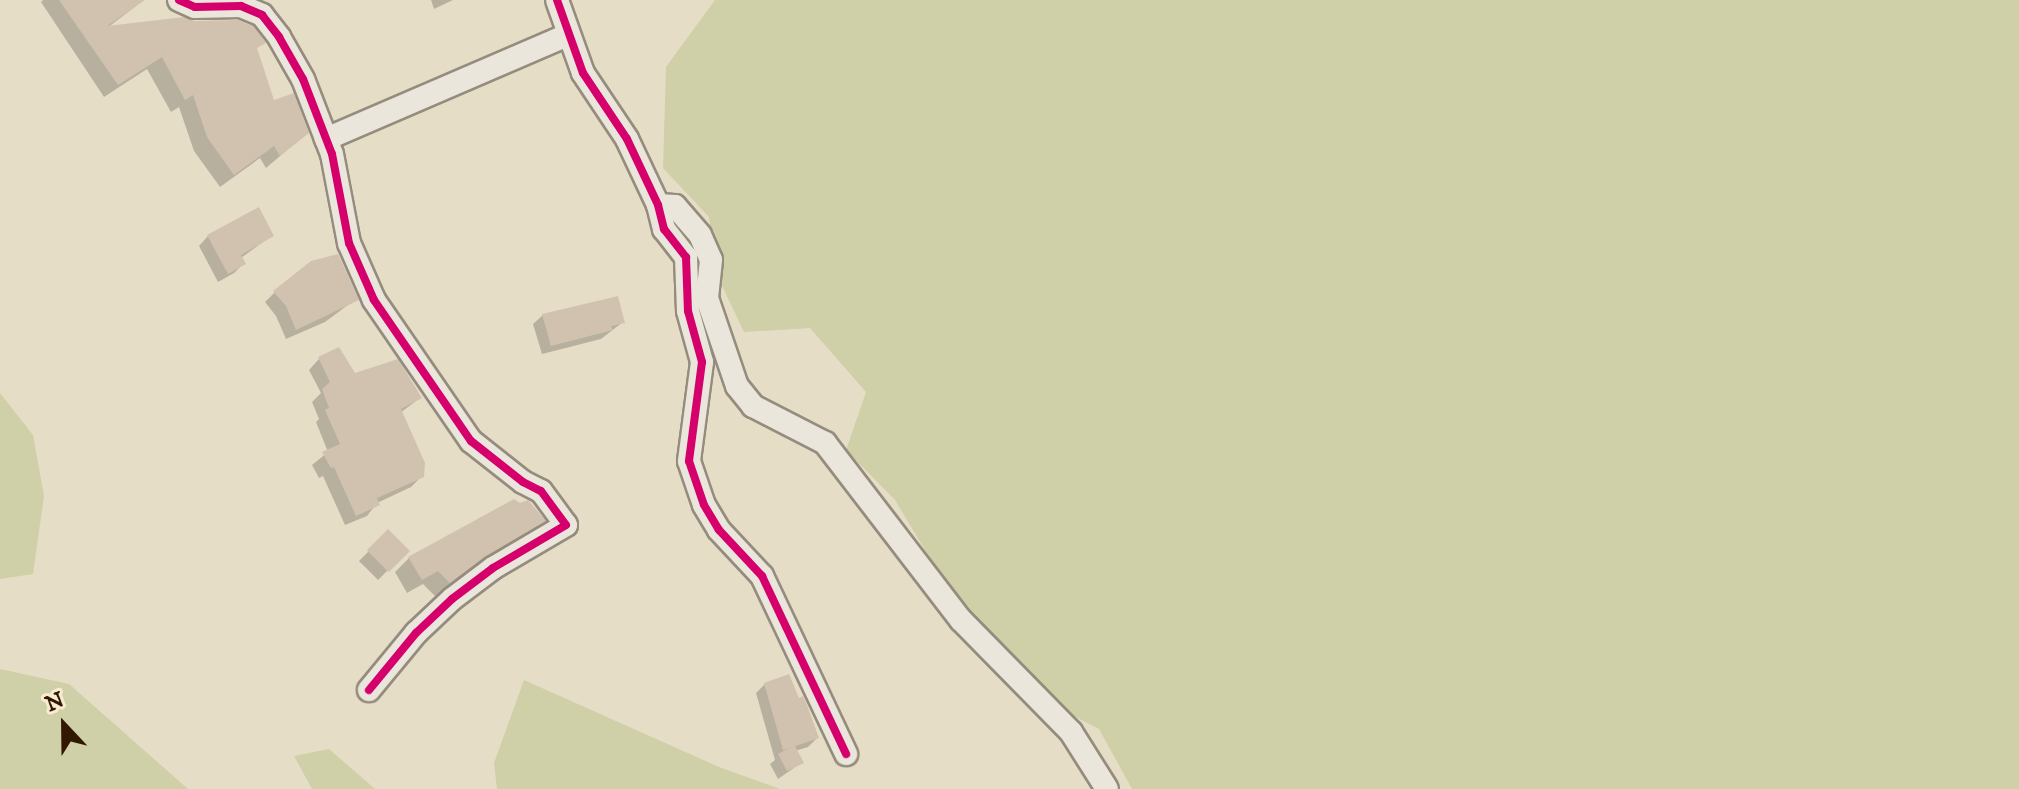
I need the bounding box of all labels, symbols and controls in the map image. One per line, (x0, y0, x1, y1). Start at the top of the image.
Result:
north arrow (24, 685, 104, 765)
text: N (41, 686, 68, 718)

